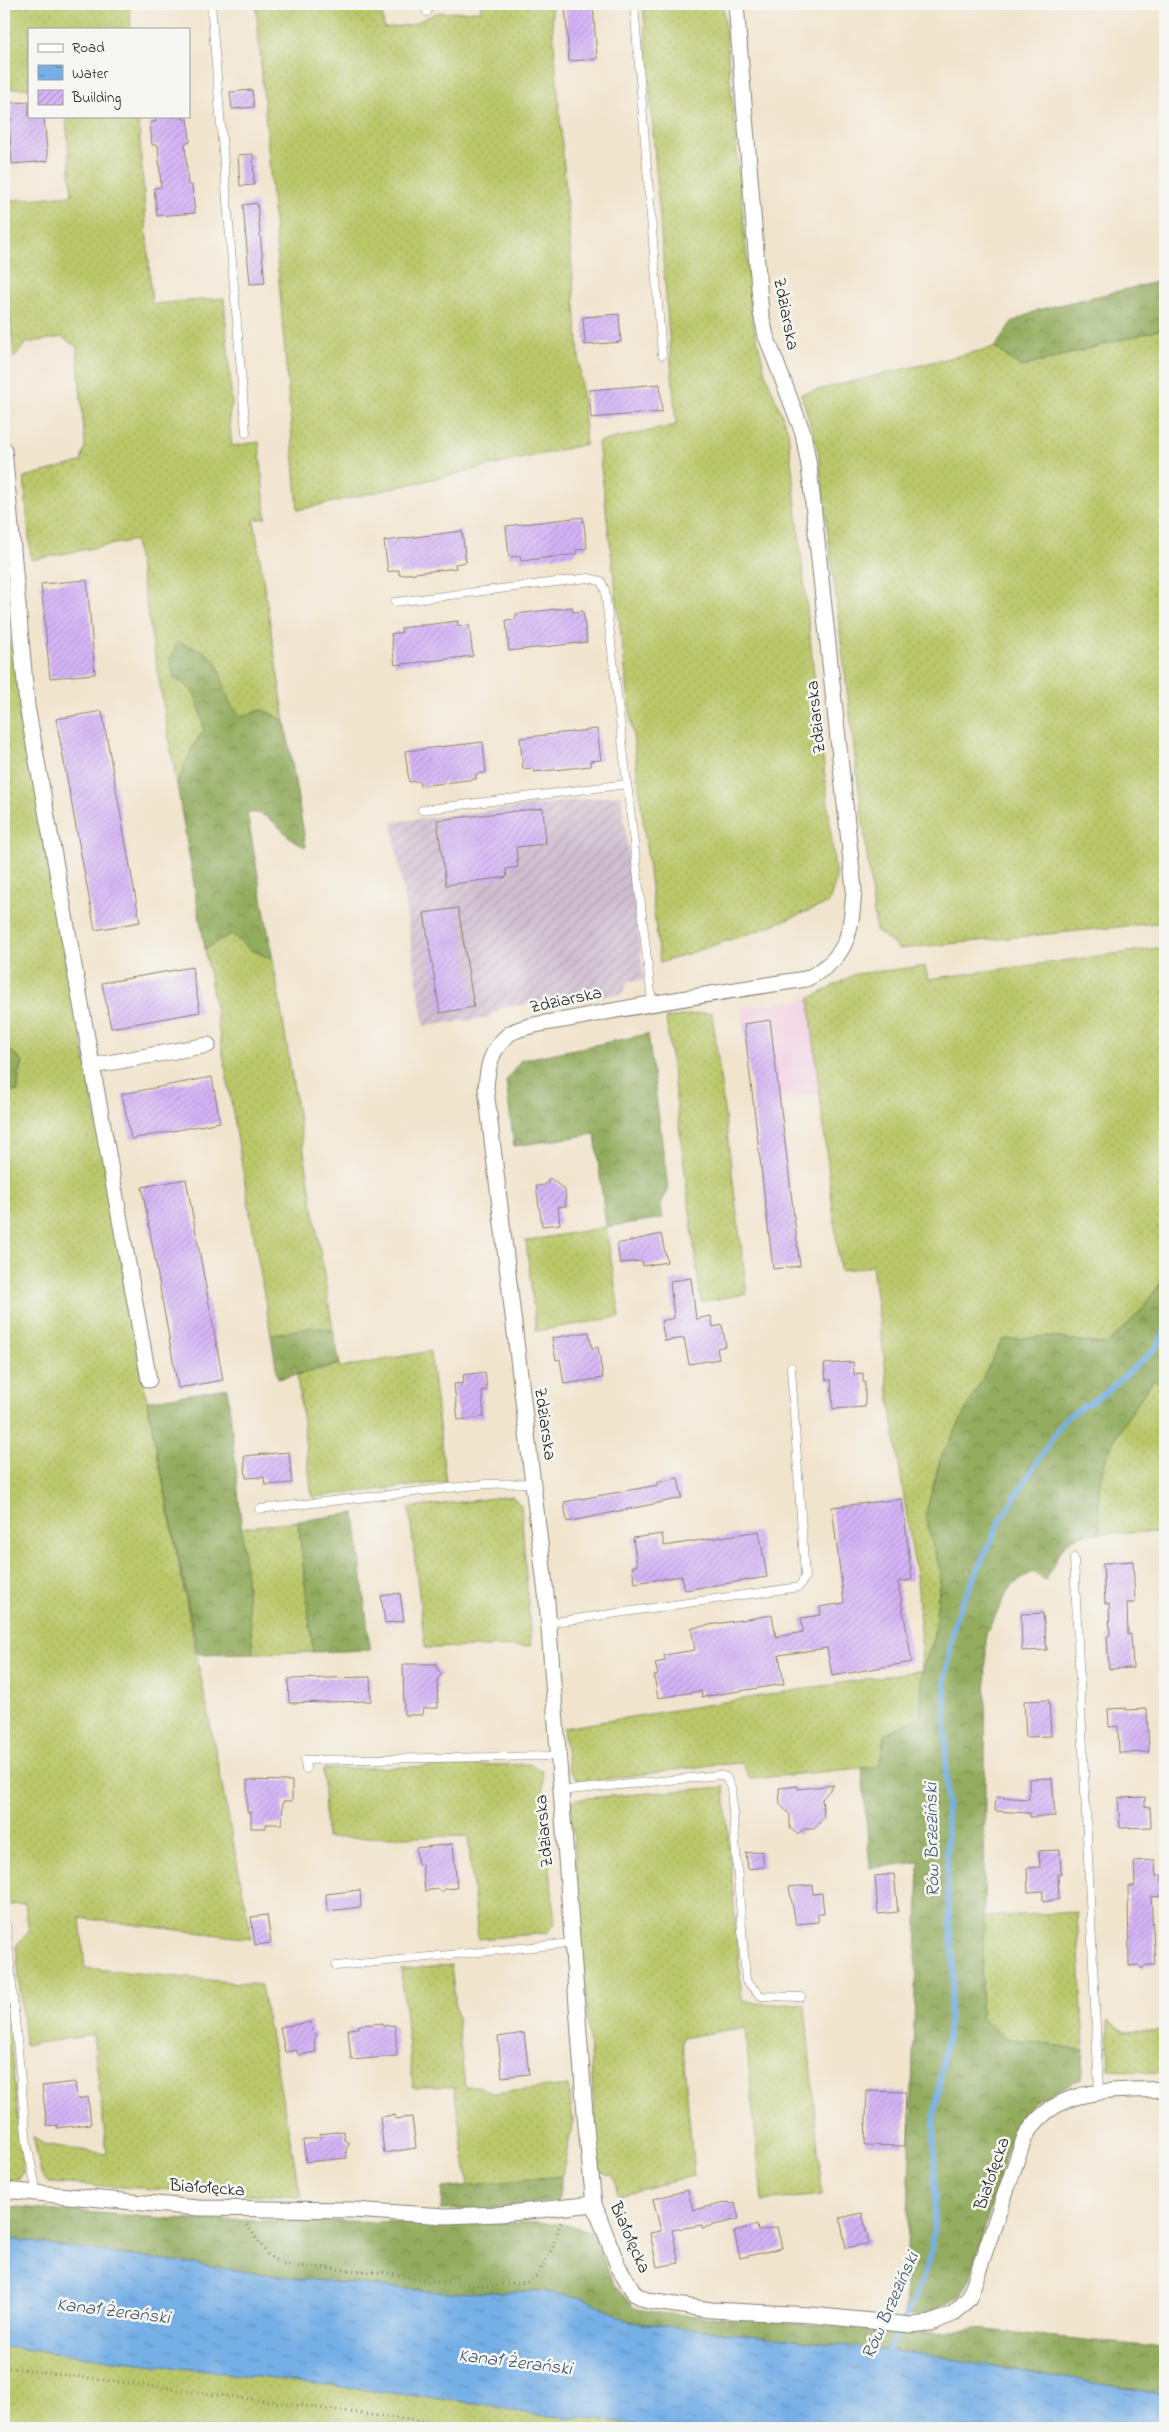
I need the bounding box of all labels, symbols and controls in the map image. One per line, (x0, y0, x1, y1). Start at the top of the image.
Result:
legend (28, 28, 190, 118)
text: Road (72, 37, 105, 59)
text: Water (72, 63, 108, 85)
text: Building (71, 87, 121, 110)
street label: Zdziarska (765, 276, 805, 352)
street label: Zdziarska (800, 679, 834, 755)
street label: Zdziarska (527, 981, 605, 1021)
street label: Zdziarska (526, 1386, 562, 1462)
water label: Rów Brzeziński (918, 1781, 948, 1898)
street label: Zdziarska (529, 1793, 561, 1869)
street label: Białołęcka (968, 2134, 1018, 2215)
street label: Białołęcka (167, 2173, 246, 2205)
street label: Białołęcka (601, 2197, 656, 2278)
water label: Rów Brzeziński (855, 2247, 927, 2364)
water label: Kanał Żerański (55, 2292, 173, 2333)
water label: Kanał Żerański (457, 2343, 575, 2384)

